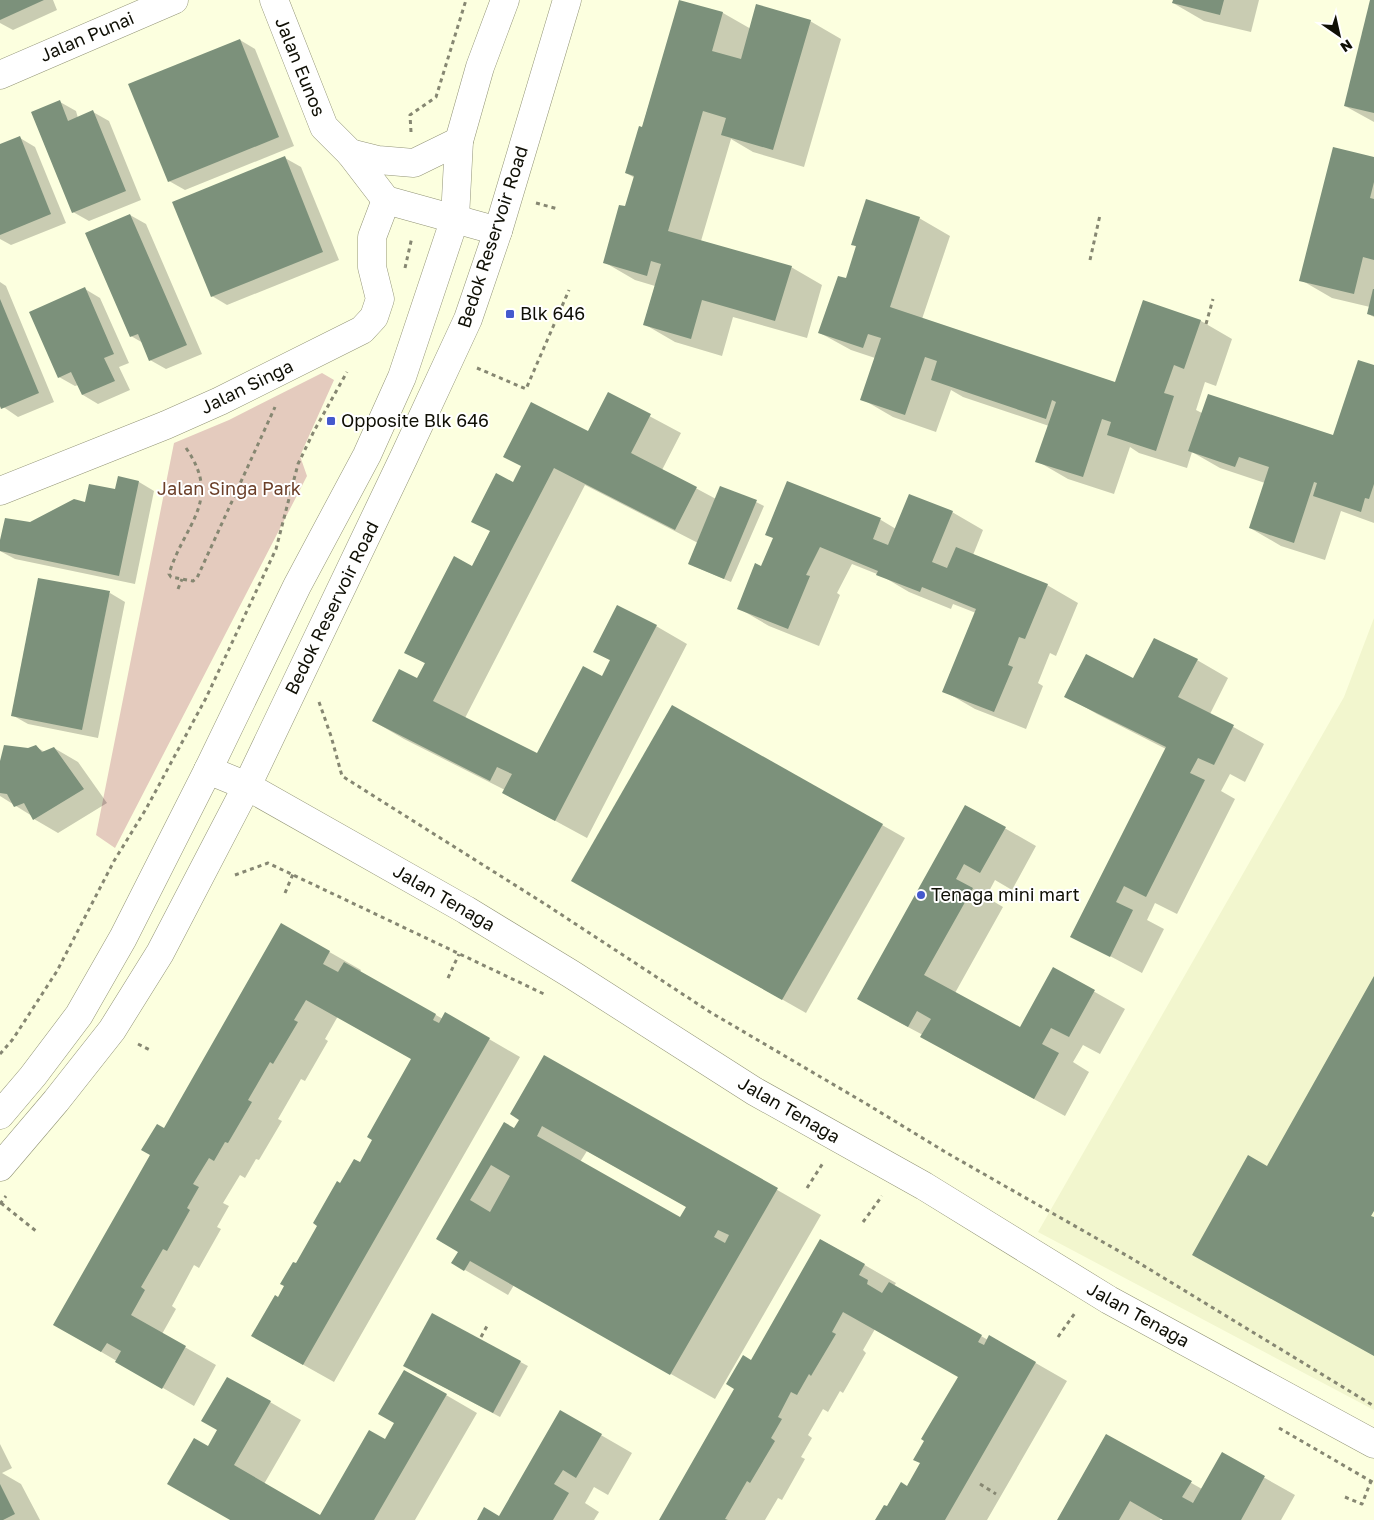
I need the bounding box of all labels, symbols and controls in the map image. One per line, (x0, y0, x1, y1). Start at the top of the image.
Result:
street label: Jalan Punai (36, 6, 137, 66)
north arrow (1314, 10, 1364, 60)
street label: Jalan Eunos (271, 14, 331, 119)
text: N (1337, 36, 1356, 56)
street label: Bedok Reservoir Road (452, 143, 532, 330)
place label: Blk 646 (520, 302, 585, 324)
marker: Blk 646 (504, 308, 516, 320)
street label: Jalan Singa (197, 354, 296, 418)
place label: Opposite Blk 646 (341, 409, 489, 431)
marker: Opposite Blk 646 (325, 415, 337, 427)
park label: Jalan Singa Park (157, 477, 301, 499)
street label: Bedok Reservoir Road (280, 517, 383, 698)
street label: Jalan Tenaga (390, 859, 499, 935)
place label: Tenaga mini mart (931, 883, 1080, 905)
marker: Tenaga mini mart (915, 889, 927, 901)
street label: Jalan Tenaga (735, 1071, 844, 1147)
street label: Jalan Tenaga (1083, 1277, 1194, 1351)

